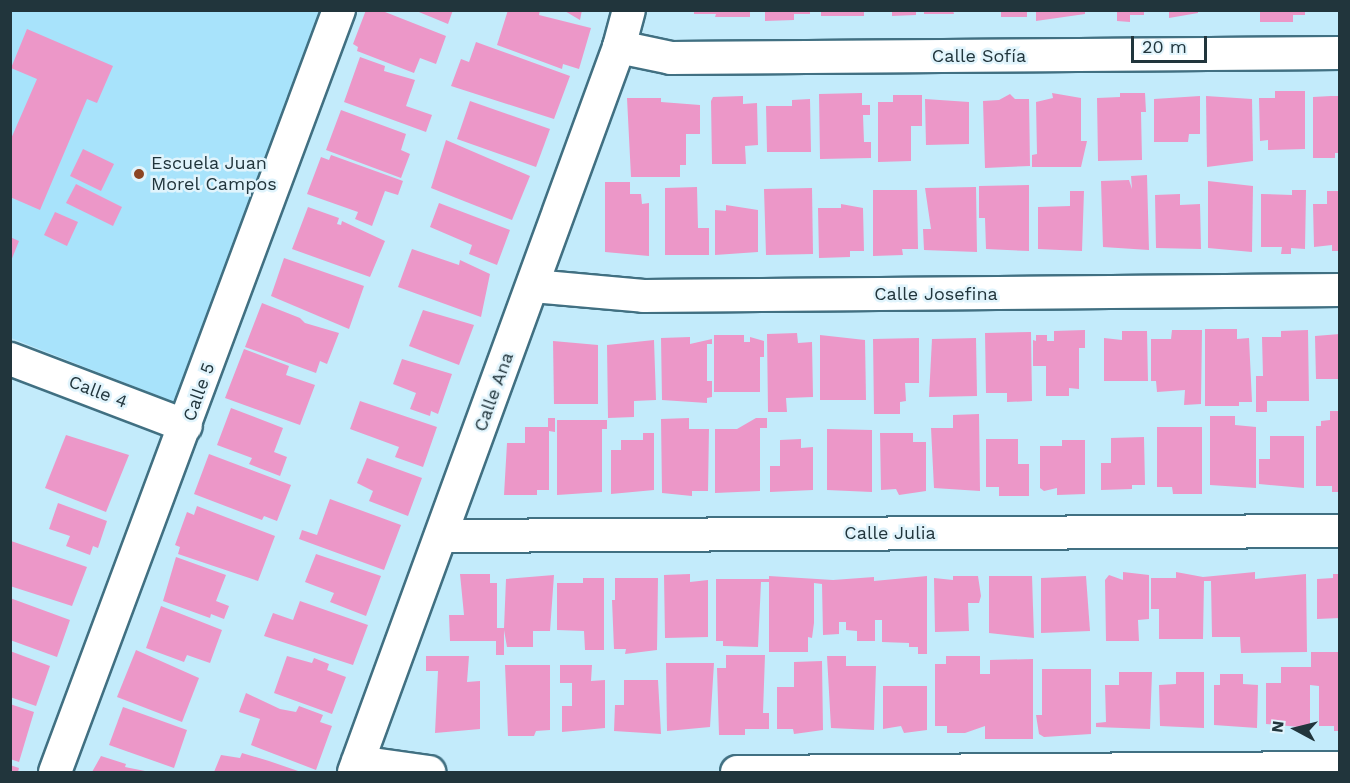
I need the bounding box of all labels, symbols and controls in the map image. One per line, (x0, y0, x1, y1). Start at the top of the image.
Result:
scale bar (1134, 24, 1210, 62)
text: 20 m (1142, 36, 1187, 57)
street label: Calle Sofía (932, 45, 1026, 67)
place label: Escuela Juan Morel Campos (151, 153, 277, 195)
marker: Escuela Juan Morel Campos (132, 167, 146, 181)
street label: Calle Josefina (874, 283, 998, 305)
street label: Calle Ana (470, 349, 518, 435)
street label: Calle 5 (178, 360, 220, 424)
street label: Calle 4 (66, 371, 130, 413)
street label: Calle Julia (844, 522, 936, 544)
north arrow (1266, 699, 1326, 759)
text: N (1267, 720, 1288, 734)

